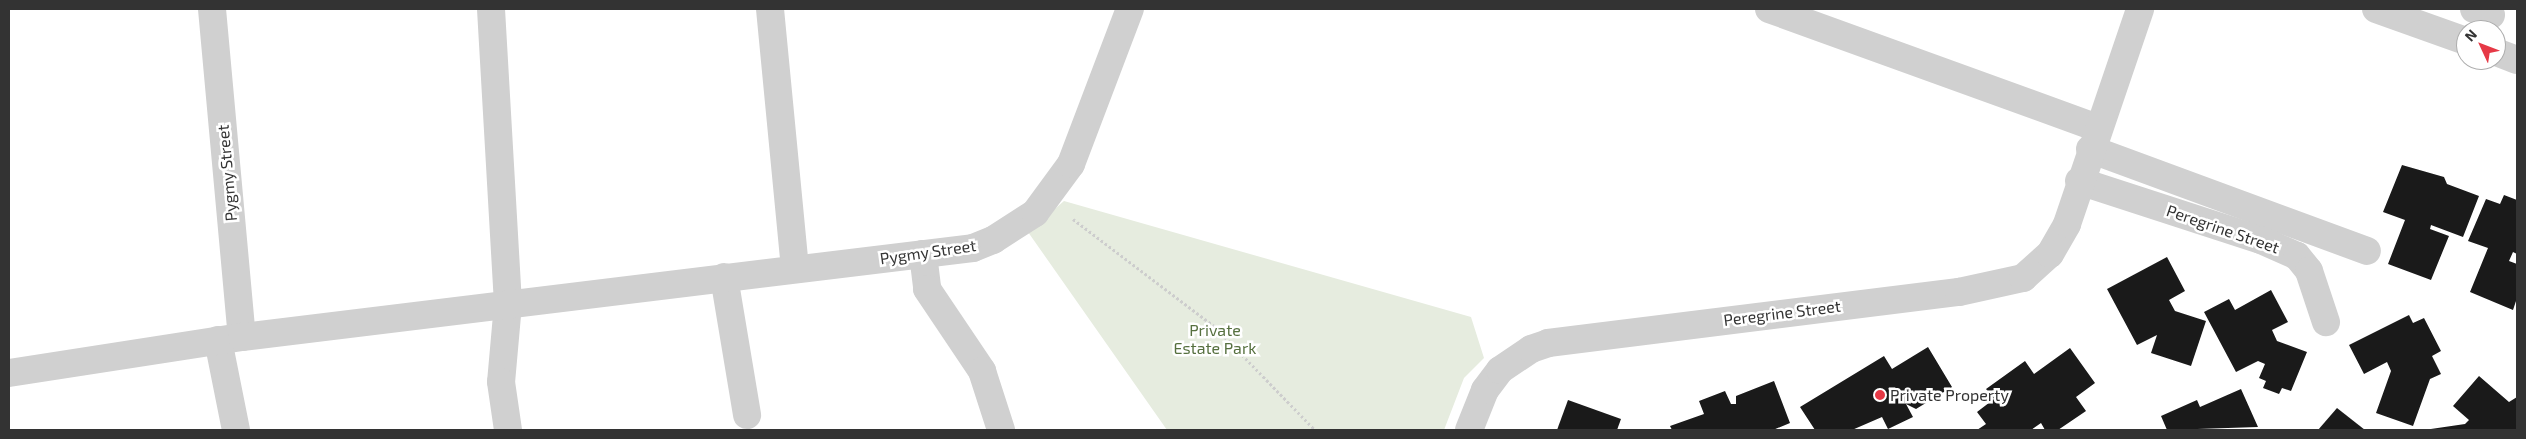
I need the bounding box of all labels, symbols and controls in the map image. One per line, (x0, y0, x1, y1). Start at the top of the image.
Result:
north arrow (2456, 20, 2506, 70)
text: N (2461, 26, 2480, 45)
street label: Pygmy Street (213, 124, 241, 222)
street label: Peregrine Street (2164, 201, 2282, 257)
street label: Pygmy Street (879, 236, 977, 268)
street label: Peregrine Street (1722, 296, 1842, 330)
park label: Private Estate Park (1174, 320, 1256, 358)
place label: Private Property (1890, 385, 2009, 405)
marker: Private Property (1874, 389, 1886, 401)

